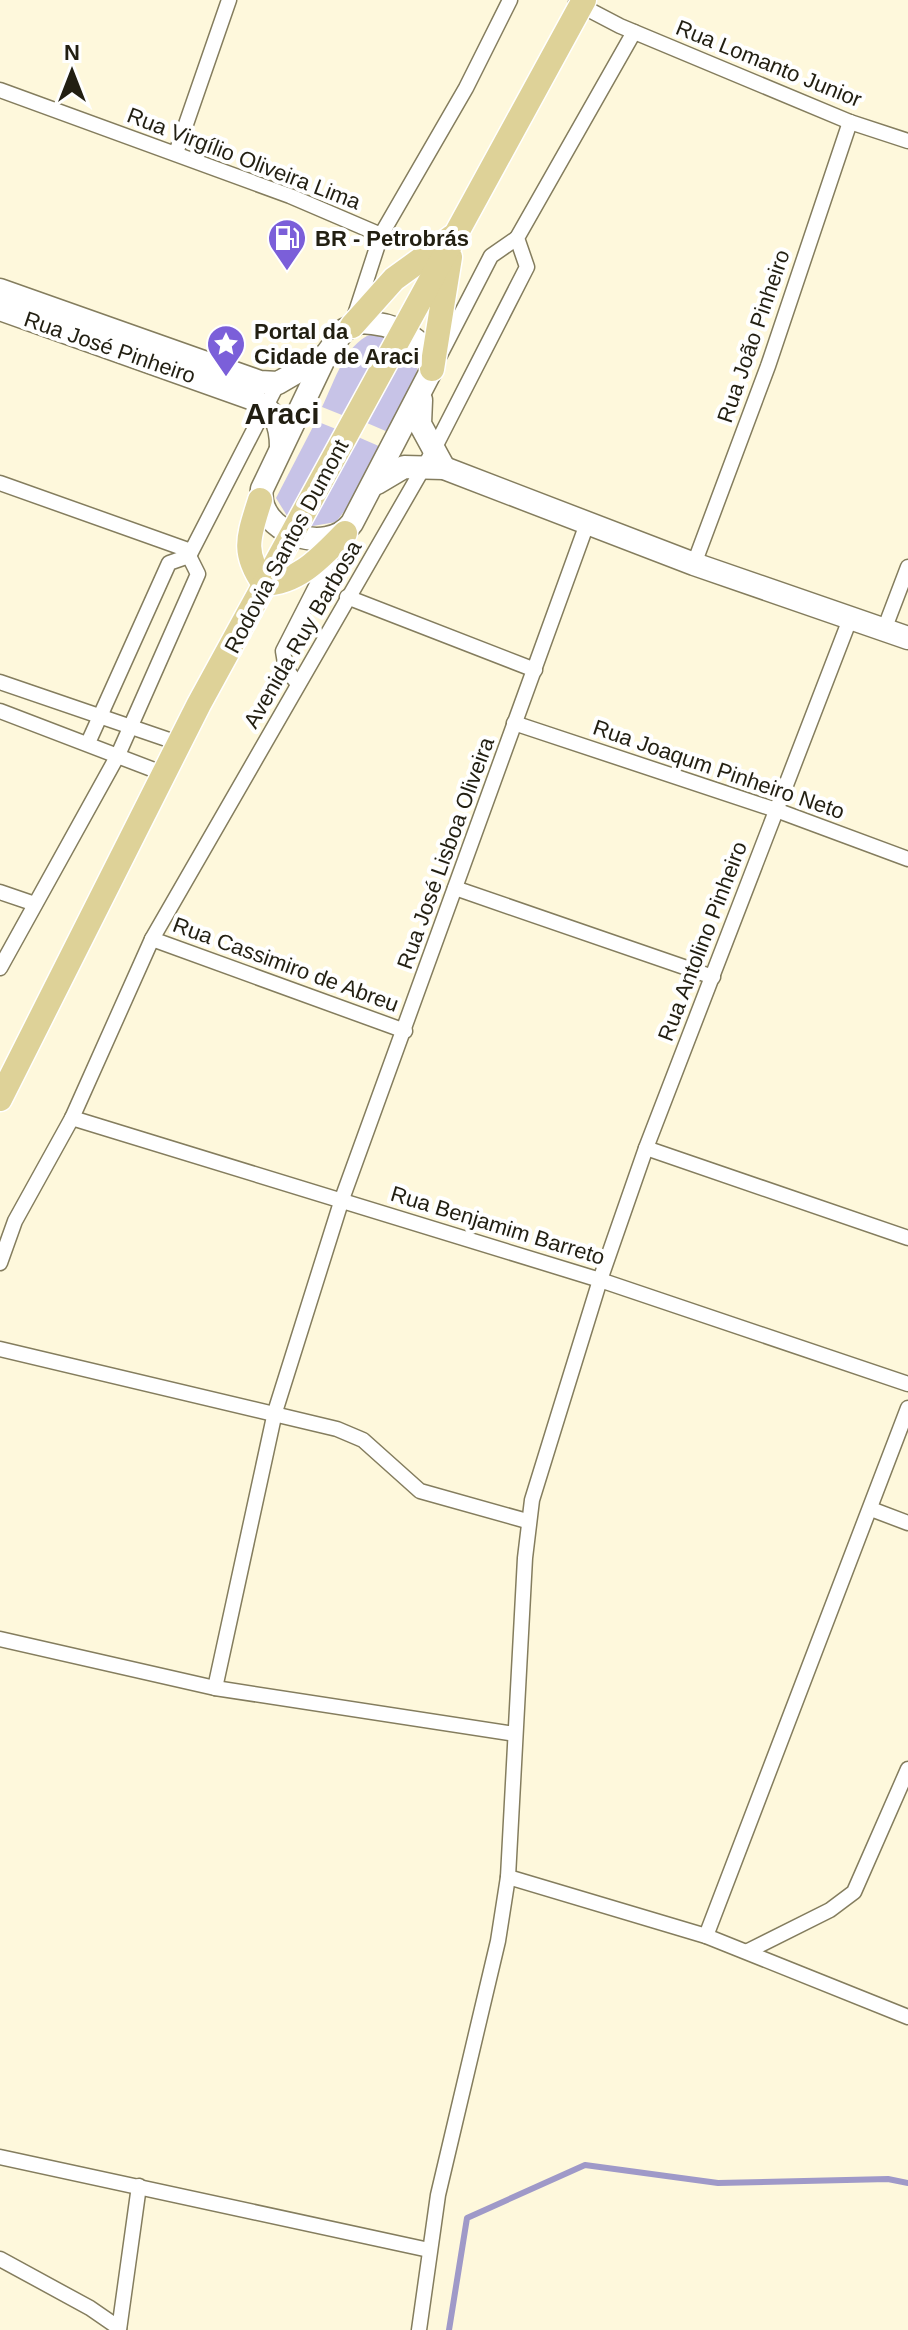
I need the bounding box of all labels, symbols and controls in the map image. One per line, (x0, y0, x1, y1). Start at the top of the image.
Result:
street label: Rua Lomanto Junior (672, 15, 865, 112)
north arrow (32, 32, 112, 112)
text: N (64, 40, 80, 65)
street label: Rua Virgílio Oliveira Lima (124, 102, 365, 215)
fuel station icon: BR - Petrobrás (266, 217, 308, 272)
place label: BR - Petrobrás (315, 226, 469, 251)
street label: Rua João Pinheiro (712, 247, 795, 426)
street label: Rua José Pinheiro (21, 306, 199, 389)
place label: Portal da Cidade de Araci (254, 319, 419, 369)
place icon: Portal da Cidade de Araci (205, 323, 247, 378)
district label: Araci (244, 397, 320, 430)
street label: Rodovia Santos Dumont (219, 435, 353, 657)
street label: Avenida Ruy Barbosa (239, 535, 367, 732)
street label: Rua Joaqum Pinheiro Neto (590, 715, 848, 824)
street label: Rua José Lisboa Oliveira (392, 733, 499, 972)
street label: Rua Antolino Pinheiro (653, 838, 752, 1044)
street label: Rua Cassimiro de Abreu (170, 912, 402, 1017)
street label: Rua Benjamim Barreto (388, 1181, 608, 1270)

